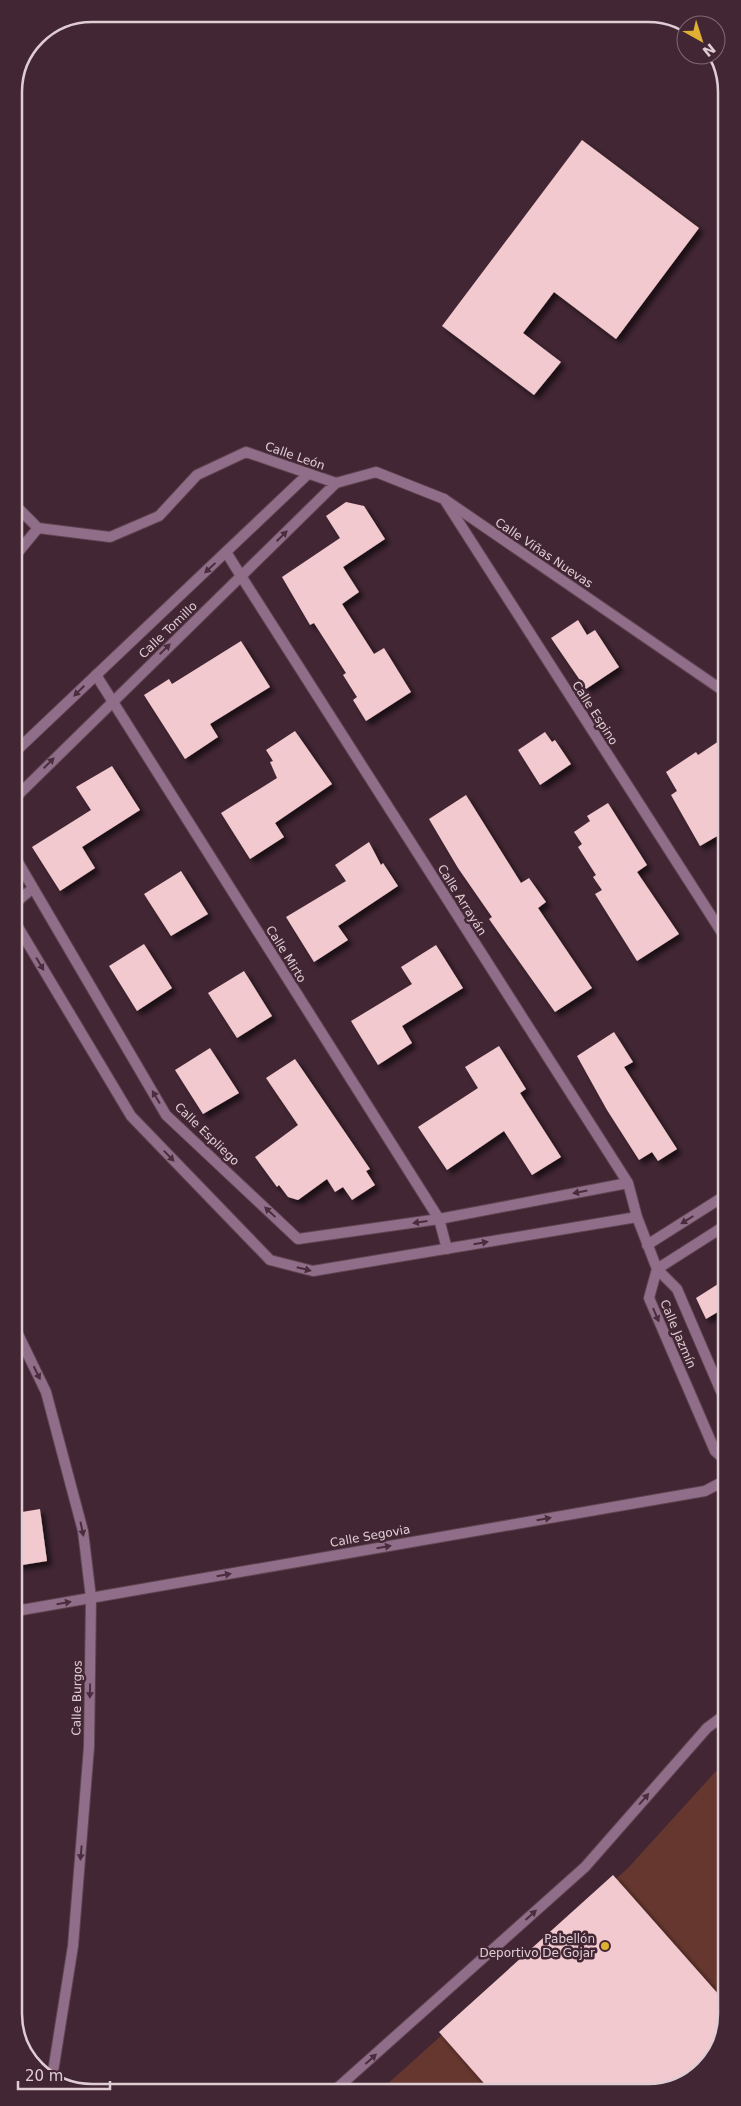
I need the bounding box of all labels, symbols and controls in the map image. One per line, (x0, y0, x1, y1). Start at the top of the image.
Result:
north arrow (676, 15, 726, 65)
text: N (700, 40, 719, 60)
street label: Calle León (263, 439, 327, 473)
street label: Calle Viñas Nuevas (493, 515, 595, 591)
one-way arrow (276, 530, 288, 542)
one-way arrow (204, 562, 216, 574)
street label: Calle Tomillo (136, 599, 200, 661)
one-way arrow (159, 643, 171, 655)
street label: Calle Espino (569, 678, 621, 748)
one-way arrow (73, 685, 85, 697)
one-way arrow (43, 757, 55, 769)
street label: Calle Arrayán (435, 862, 489, 938)
street label: Calle Mirto (263, 923, 309, 985)
one-way arrow (36, 957, 45, 970)
one-way arrow (152, 1091, 161, 1104)
street label: Calle Espliego (172, 1100, 242, 1168)
one-way arrow (163, 1149, 175, 1161)
one-way arrow (572, 1188, 587, 1196)
one-way arrow (264, 1206, 276, 1218)
one-way arrow (680, 1215, 693, 1225)
one-way arrow (412, 1218, 428, 1226)
one-way arrow (474, 1239, 490, 1247)
one-way arrow (296, 1265, 311, 1273)
street label: Calle Jazmín (657, 1297, 699, 1371)
one-way arrow (652, 1308, 660, 1322)
one-way arrow (33, 1366, 41, 1380)
one-way arrow (537, 1514, 553, 1522)
one-way arrow (78, 1522, 86, 1537)
street label: Calle Segovia (329, 1522, 411, 1550)
one-way arrow (376, 1542, 392, 1550)
one-way arrow (216, 1570, 232, 1578)
one-way arrow (56, 1598, 72, 1606)
street label: Calle Burgos (69, 1660, 85, 1736)
one-way arrow (86, 1683, 94, 1699)
one-way arrow (639, 1793, 650, 1806)
one-way arrow (76, 1845, 84, 1861)
one-way arrow (525, 1910, 538, 1921)
place label: Pabellón Deportivo De Gojar (479, 1932, 595, 1960)
marker: Pabellón Deportivo De Gojar (599, 1940, 611, 1952)
one-way arrow (364, 2053, 377, 2064)
scale bar (18, 2058, 110, 2090)
text: 20 m (25, 2067, 63, 2085)

